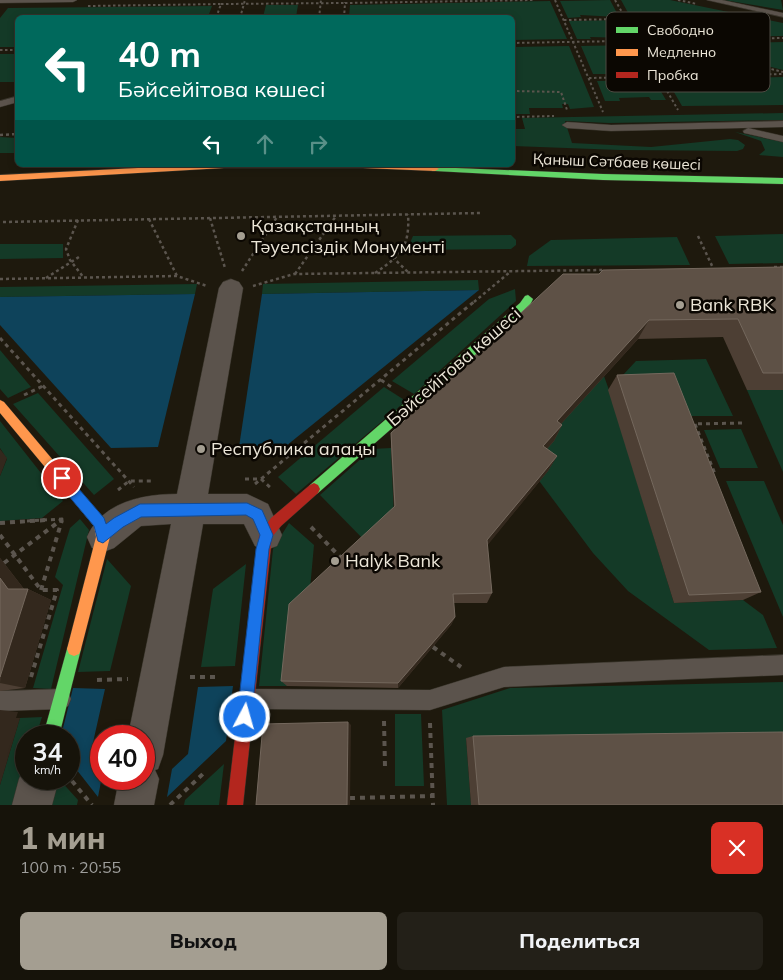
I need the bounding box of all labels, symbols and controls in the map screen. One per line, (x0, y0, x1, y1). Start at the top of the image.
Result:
legend (606, 12, 770, 92)
text: Свободно (647, 21, 714, 39)
text: 40 m (118, 32, 201, 76)
icon: left (35, 35, 100, 100)
text: Медленно (647, 43, 716, 61)
text: Пробка (647, 66, 699, 84)
text: Бәйсейітова көшесі (118, 75, 326, 103)
icon: left (198, 130, 226, 158)
icon: ahead (251, 130, 279, 158)
icon: right (304, 130, 332, 158)
street label: Қаныш Сәтбаев көшесі (533, 149, 701, 174)
place label: Қазақстанның Тәуелсіздік Монументі (251, 214, 445, 258)
marker: Қазақстанның Тәуелсіздік Монументі (235, 230, 247, 242)
place label: Bank RBK (690, 293, 774, 316)
marker: Bank RBK (674, 299, 686, 311)
street label: Бәйсейітова көшесі (382, 302, 525, 431)
place label: Республика алаңы (211, 437, 376, 460)
marker: Республика алаңы (195, 443, 207, 455)
pin (41, 457, 83, 499)
icon: arrive (48, 464, 76, 492)
place label: Halyk Bank (345, 549, 441, 572)
marker: Halyk Bank (329, 555, 341, 567)
position arrow (218, 690, 270, 742)
speed limit sign: 40 (90, 725, 155, 790)
text: 34 (32, 736, 63, 767)
text: km/h (34, 762, 61, 777)
text: 1 мин (20, 819, 106, 857)
button: close (711, 822, 763, 874)
text: 100 m · 20:55 (20, 857, 121, 877)
button: Выход (20, 912, 387, 970)
button: Поделиться (397, 912, 763, 970)

